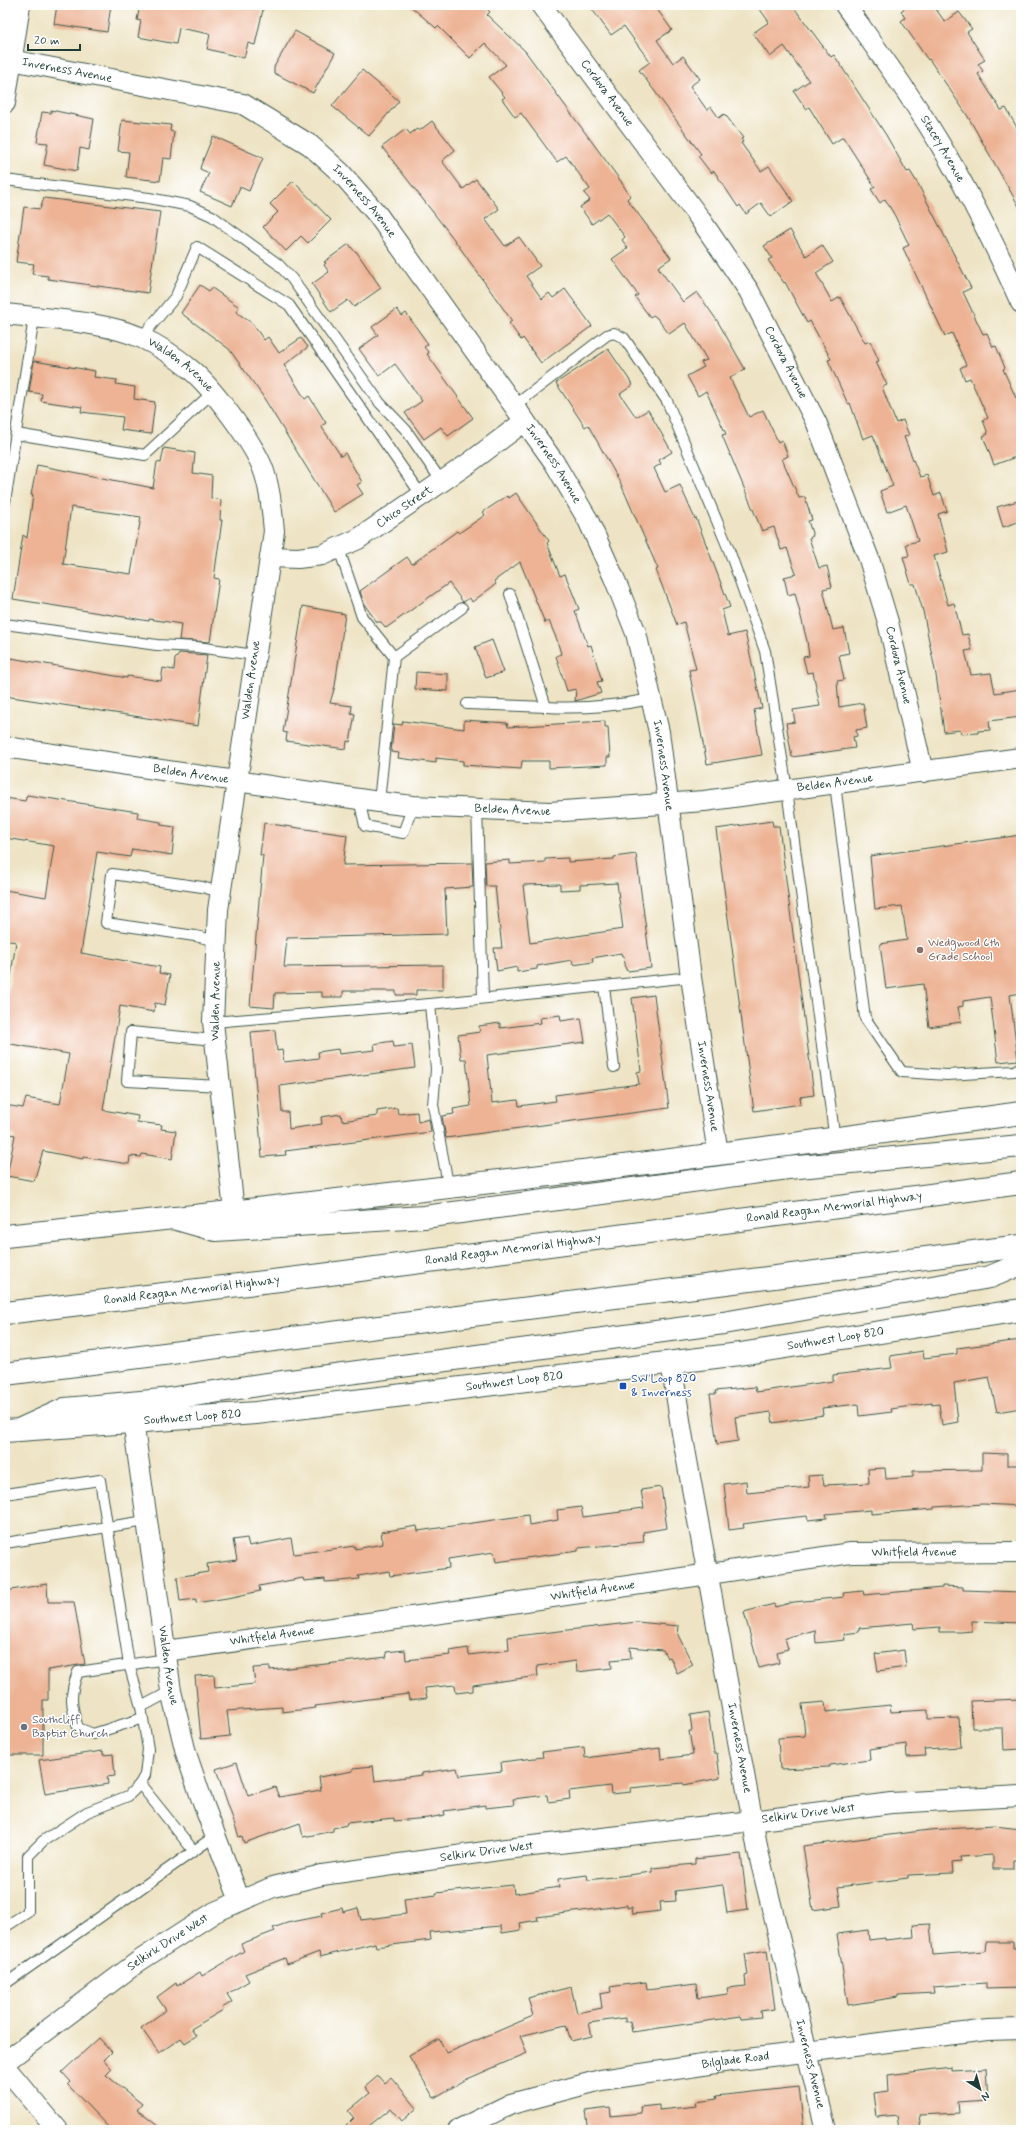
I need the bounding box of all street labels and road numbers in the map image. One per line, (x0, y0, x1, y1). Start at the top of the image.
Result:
street label: Inverness Avenue (20, 54, 114, 87)
street label: Cordova Avenue (576, 57, 637, 130)
street label: Stacey Avenue (916, 113, 969, 186)
street label: Inverness Avenue (329, 161, 400, 241)
street label: Cordova Avenue (760, 323, 811, 402)
street label: Walden Avenue (145, 334, 217, 396)
street label: Inverness Avenue (522, 421, 585, 507)
street label: Chico Street (373, 482, 436, 532)
street label: Cordova Avenue (881, 625, 915, 706)
street label: Walden Avenue (238, 639, 265, 721)
street label: Inverness Avenue (648, 718, 677, 812)
street label: Belden Avenue (152, 761, 230, 788)
street label: Belden Avenue (796, 770, 874, 796)
street label: Belden Avenue (474, 801, 552, 820)
street label: Walden Avenue (207, 961, 225, 1041)
street label: Inverness Avenue (693, 1040, 723, 1133)
street label: Ronald Reagan Memorial Highway (746, 1188, 923, 1227)
street label: Ronald Reagan Memorial Highway (424, 1230, 602, 1269)
street label: Ronald Reagan Memorial Highway (103, 1272, 281, 1309)
street label: Southwest Loop 820 (786, 1324, 885, 1355)
street label: Southwest Loop 820 (465, 1368, 564, 1395)
street label: Southwest Loop 820 (143, 1406, 242, 1429)
street label: Whitfield Avenue (871, 1544, 957, 1561)
street label: Whitfield Avenue (550, 1577, 636, 1605)
street label: Whitfield Avenue (229, 1623, 315, 1650)
street label: Walden Avenue (154, 1625, 182, 1707)
street label: Inverness Avenue (723, 1701, 755, 1795)
street label: Selkirk Drive West (761, 1800, 857, 1828)
street label: Selkirk Drive West (439, 1838, 535, 1866)
street label: Selkirk Drive West (124, 1910, 212, 1975)
street label: Inverness Avenue (791, 2018, 829, 2111)
street label: Bilglade Road (701, 2048, 770, 2073)

